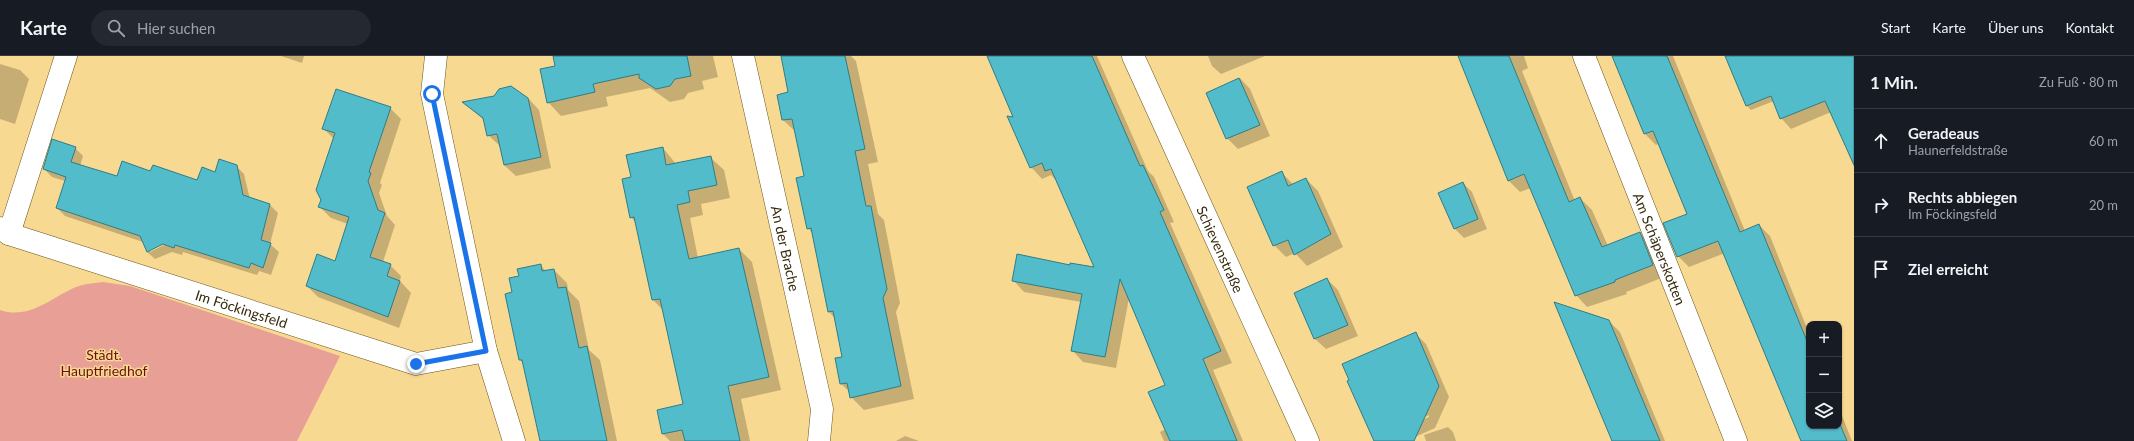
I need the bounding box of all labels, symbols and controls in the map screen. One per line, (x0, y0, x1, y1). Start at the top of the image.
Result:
search box (91, 10, 371, 46)
text: Karte (20, 16, 67, 39)
icon: search (105, 17, 127, 39)
text: Hier suchen (137, 19, 215, 37)
text: Start (1881, 19, 1910, 36)
text: Karte (1932, 19, 1966, 36)
text: Über uns (1988, 19, 2043, 36)
text: Kontakt (2065, 19, 2114, 36)
text: 1 Min. (1870, 72, 1918, 93)
text: Zu Fuß · 80 m (2039, 74, 2118, 90)
route start (423, 85, 441, 103)
text: Geradeaus (1908, 124, 1979, 142)
icon: ahead (1870, 130, 1892, 152)
text: 60 m (2089, 133, 2118, 149)
text: Haunerfeldstraße (1908, 142, 2008, 158)
text: Rechts abbiegen (1908, 188, 2017, 206)
street label: Am Schäperskotten (1630, 190, 1690, 307)
icon: right (1870, 194, 1892, 216)
text: 20 m (2089, 197, 2118, 213)
street label: Schievenstraße (1194, 203, 1248, 295)
street label: An der Brache (768, 204, 804, 293)
text: Im Föckingsfeld (1908, 206, 1997, 222)
icon: arrive (1870, 258, 1892, 280)
text: Ziel erreicht (1908, 260, 1988, 278)
street label: Im Föckingsfeld (193, 286, 290, 331)
map controls (1806, 321, 1842, 429)
button: + (1806, 321, 1842, 357)
park label: Städt. Hauptfriedhof (61, 346, 147, 379)
route end (407, 355, 425, 373)
button: − (1806, 357, 1842, 393)
button: layers (1806, 393, 1842, 429)

